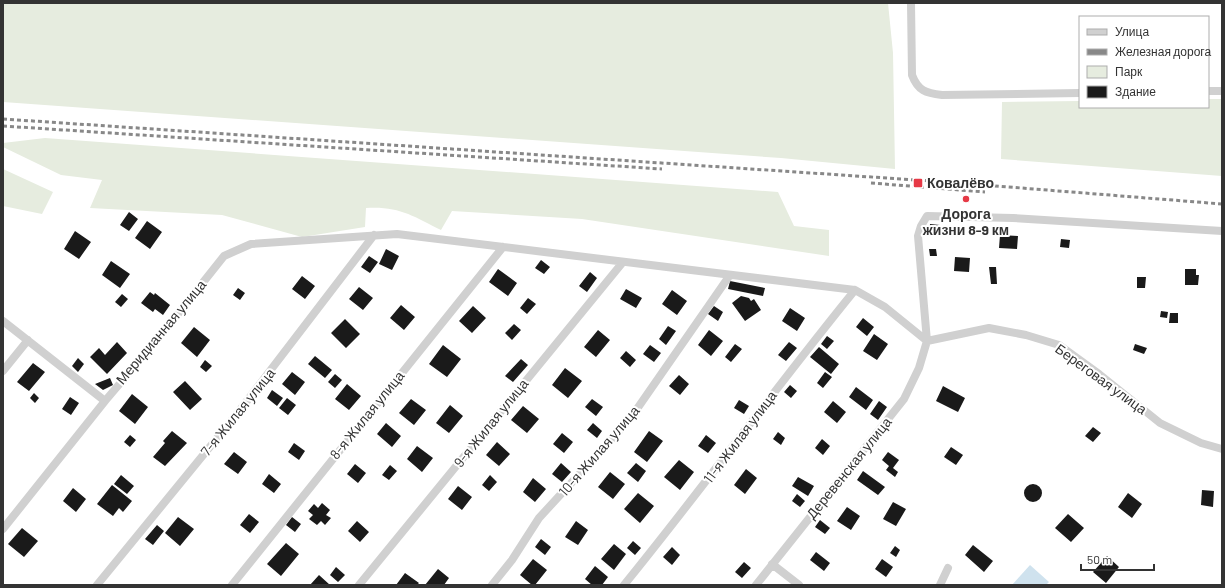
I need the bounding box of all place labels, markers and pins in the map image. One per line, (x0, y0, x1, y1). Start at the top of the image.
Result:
place label: Ковалёво (927, 174, 994, 191)
marker: Ковалёво (912, 177, 924, 189)
marker: Дорога жизни 8-9 км (961, 194, 971, 204)
place label: Дорога жизни 8-9 км (922, 205, 1009, 238)

